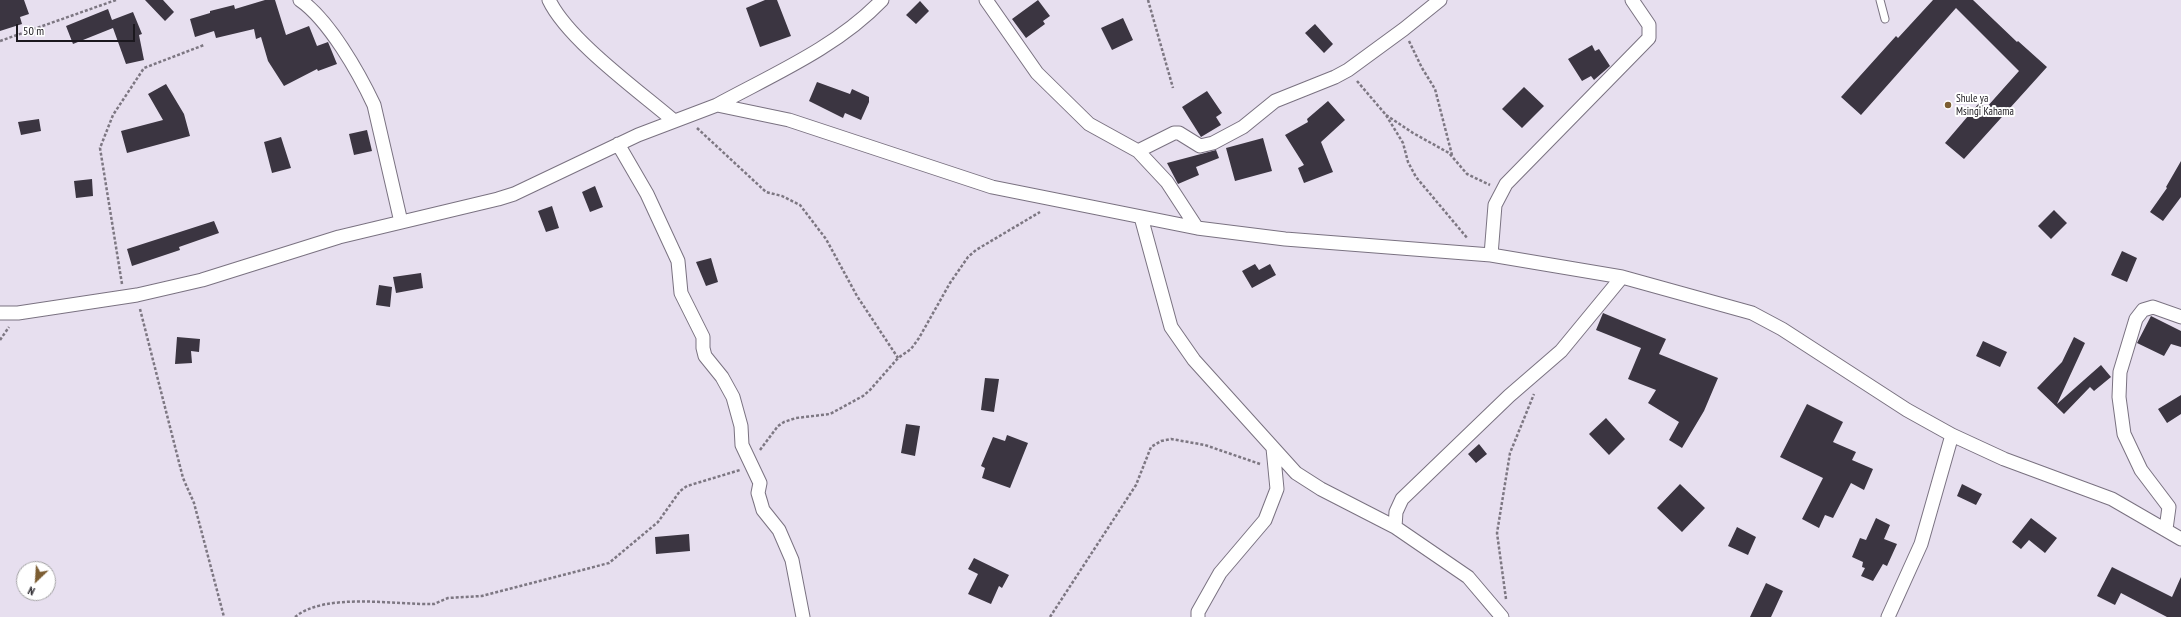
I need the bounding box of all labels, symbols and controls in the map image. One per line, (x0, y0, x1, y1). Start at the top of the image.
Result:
scale bar (18, 16, 137, 42)
text: 50 m (23, 23, 44, 38)
place label: Shule ya Msingi Kahama (1956, 92, 2014, 118)
marker: Shule ya Msingi Kahama (1943, 100, 1953, 110)
north arrow (16, 561, 56, 601)
text: N (26, 583, 37, 599)

